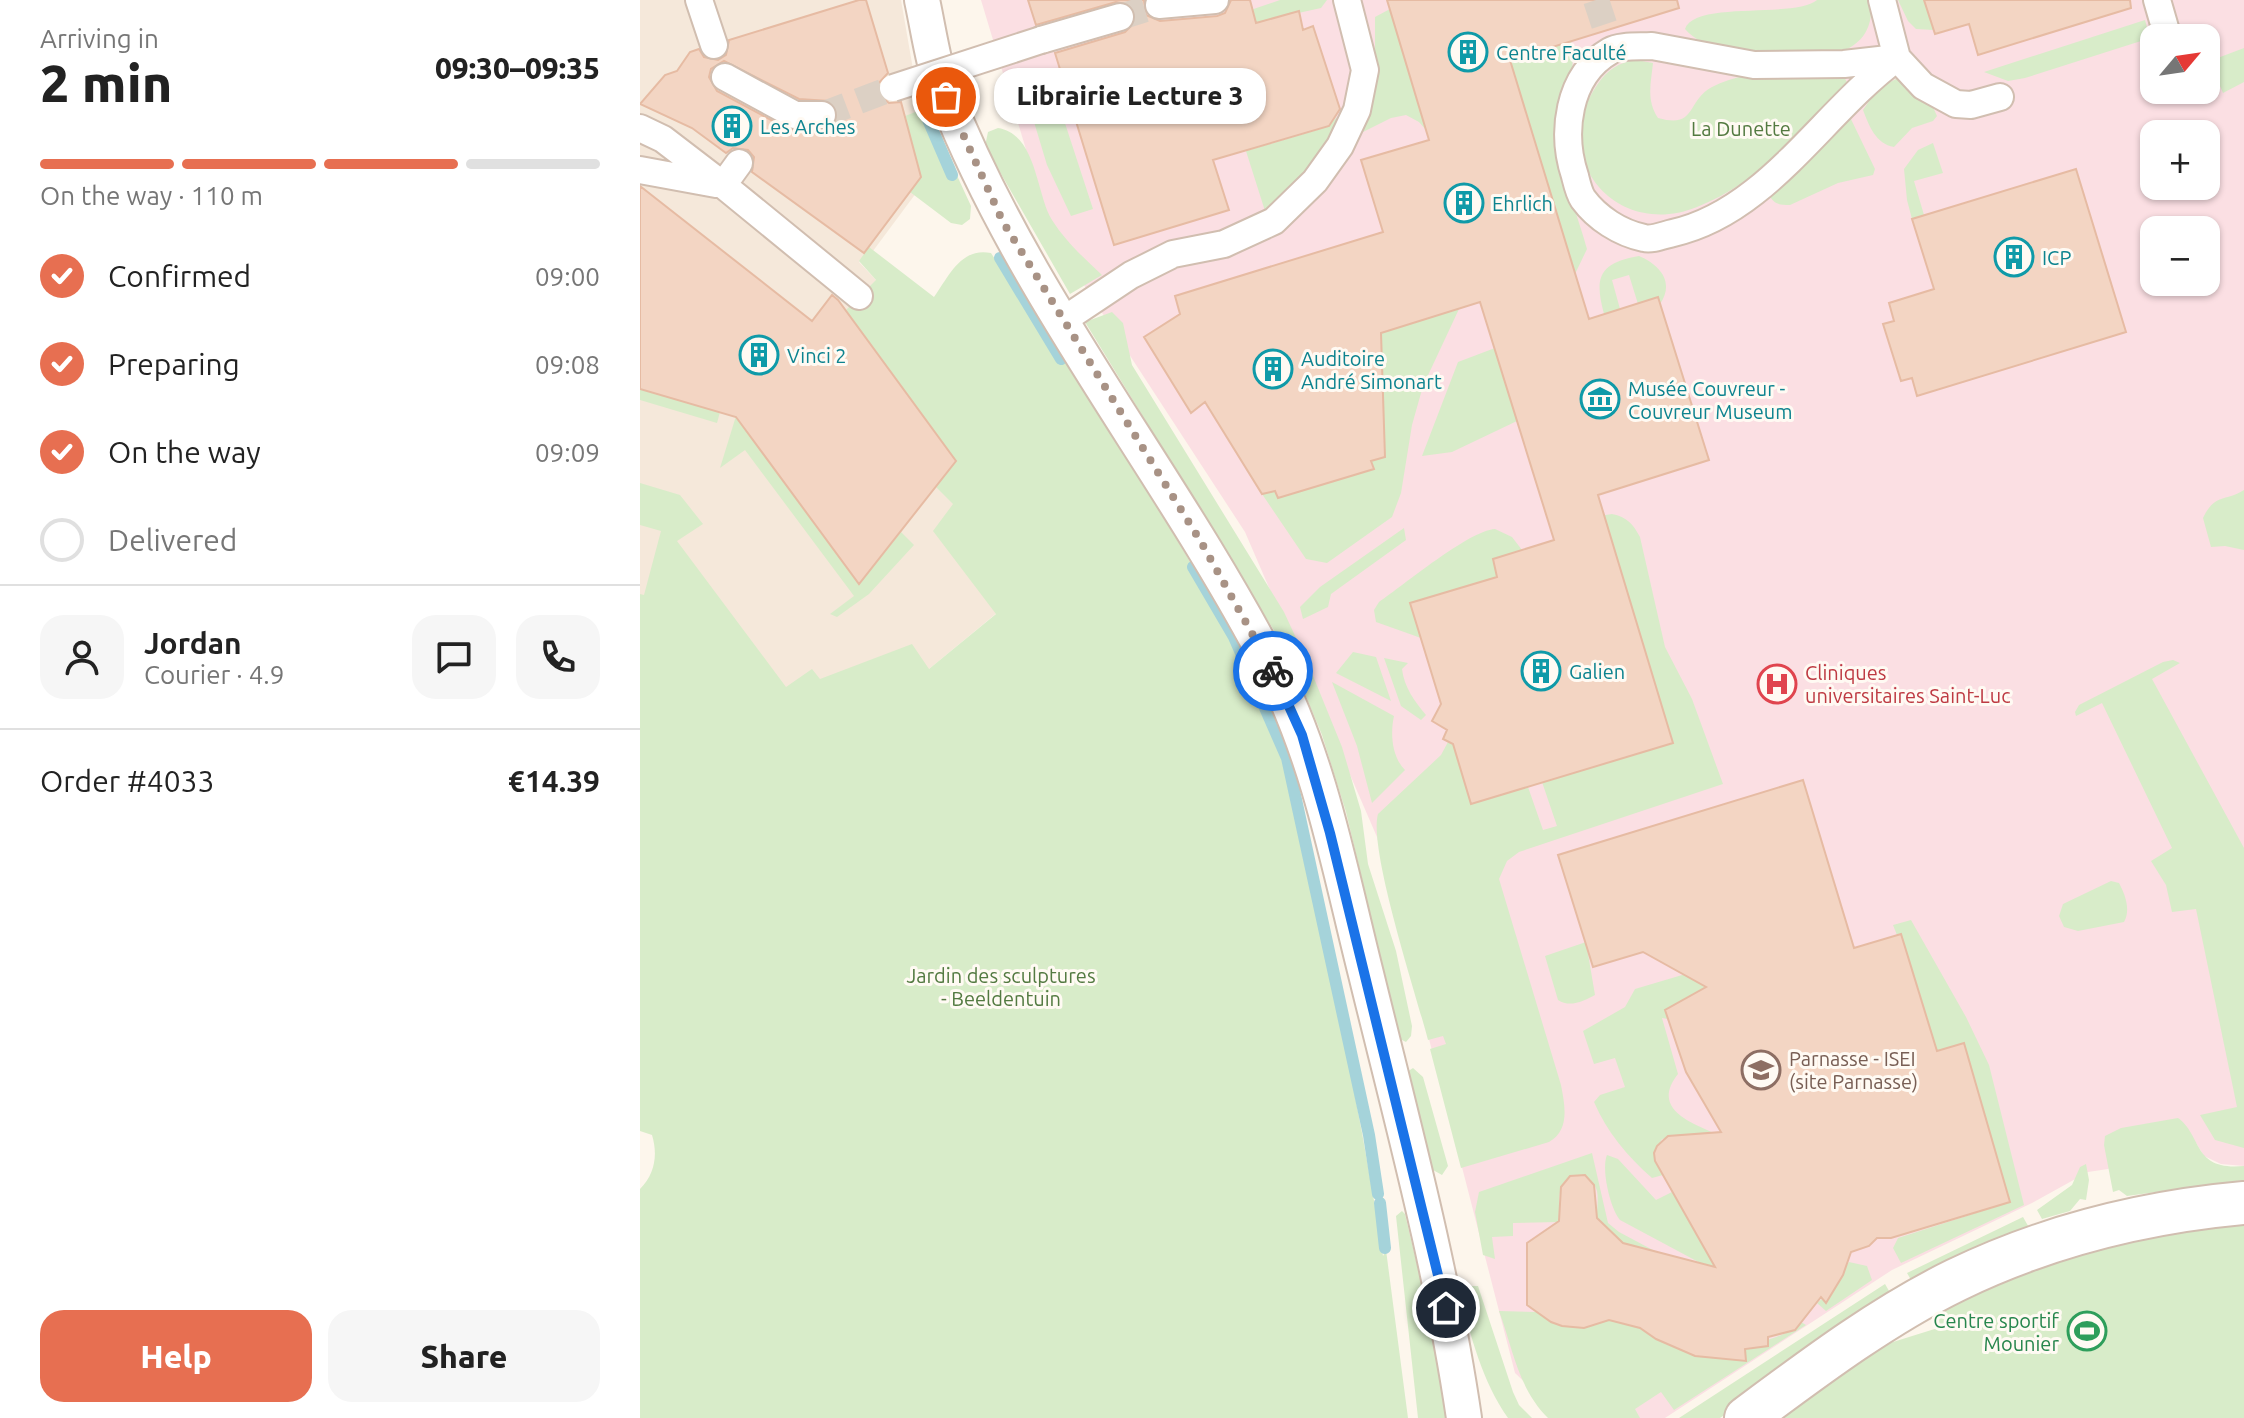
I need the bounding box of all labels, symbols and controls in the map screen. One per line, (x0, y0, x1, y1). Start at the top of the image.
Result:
text: Arriving in (40, 24, 159, 53)
north arrow (2140, 24, 2220, 104)
map controls (2140, 24, 2220, 296)
building icon: Centre Faculté (1447, 31, 1489, 73)
place label: Centre Faculté (1496, 41, 1627, 64)
text: 09:30–09:35 (435, 51, 600, 85)
text: 2 min (40, 54, 172, 112)
pin (912, 63, 980, 131)
callout: Librairie Lecture 3 (994, 69, 1266, 125)
icon: bag (924, 75, 968, 119)
text: Librairie Lecture 3 (1017, 81, 1243, 110)
building icon: Les Arches (711, 105, 753, 147)
place label: Les Arches (760, 115, 855, 138)
park label: La Dunette (1691, 117, 1791, 140)
button: + (2140, 120, 2220, 200)
text: On the way · 110 m (40, 181, 263, 210)
building icon: Ehrlich (1443, 182, 1485, 224)
place label: Ehrlich (1492, 192, 1553, 215)
button: − (2140, 216, 2220, 296)
building icon: ICP (1993, 236, 2035, 278)
place label: ICP (2042, 246, 2071, 269)
icon: check (40, 254, 84, 298)
text: Confirmed (108, 259, 251, 293)
text: 09:00 (535, 262, 600, 291)
building icon: Vinci 2 (738, 334, 780, 376)
icon: check (40, 342, 84, 386)
place label: Vinci 2 (787, 344, 847, 367)
text: Preparing (108, 347, 240, 381)
place label: Auditoire André Simonart (1301, 347, 1442, 393)
building icon: Auditoire André Simonart (1252, 348, 1294, 390)
text: 09:08 (535, 350, 600, 379)
place label: Musée Couvreur - Couvreur Museum (1628, 377, 1792, 423)
museum icon: Musée Couvreur - Couvreur Museum (1579, 378, 1621, 420)
icon: check (40, 430, 84, 474)
text: On the way (108, 435, 261, 469)
text: 09:09 (535, 438, 600, 467)
text: Delivered (108, 523, 237, 557)
button: person (40, 615, 124, 699)
button: chat (412, 615, 496, 699)
button: phone (516, 615, 600, 699)
text: Jordan (144, 626, 242, 660)
courier (1233, 631, 1313, 711)
icon: bike (1251, 649, 1295, 693)
building icon: Galien (1520, 650, 1562, 692)
text: Courier · 4.9 (144, 660, 284, 689)
place label: Galien (1569, 660, 1625, 683)
place label: Cliniques universitaires Saint-Luc (1805, 661, 2010, 707)
hospital icon: Cliniques universitaires Saint-Luc (1756, 663, 1798, 705)
text: Order #4033 (40, 764, 214, 798)
text: €14.39 (508, 764, 600, 798)
park label: Jardin des sculptures - Beeldentuin (906, 964, 1096, 1010)
place label: Parnasse - ISEI (site Parnasse) (1789, 1047, 1918, 1093)
school or university icon: Parnasse - ISEI (site Parnasse) (1740, 1049, 1782, 1091)
pin (1412, 1274, 1480, 1342)
icon: home (1424, 1286, 1468, 1330)
place label: Centre sportif Mounier (1933, 1309, 2059, 1355)
button: Help (40, 1310, 312, 1402)
button: Share (328, 1310, 600, 1402)
sports icon: Centre sportif Mounier (2066, 1310, 2108, 1352)

